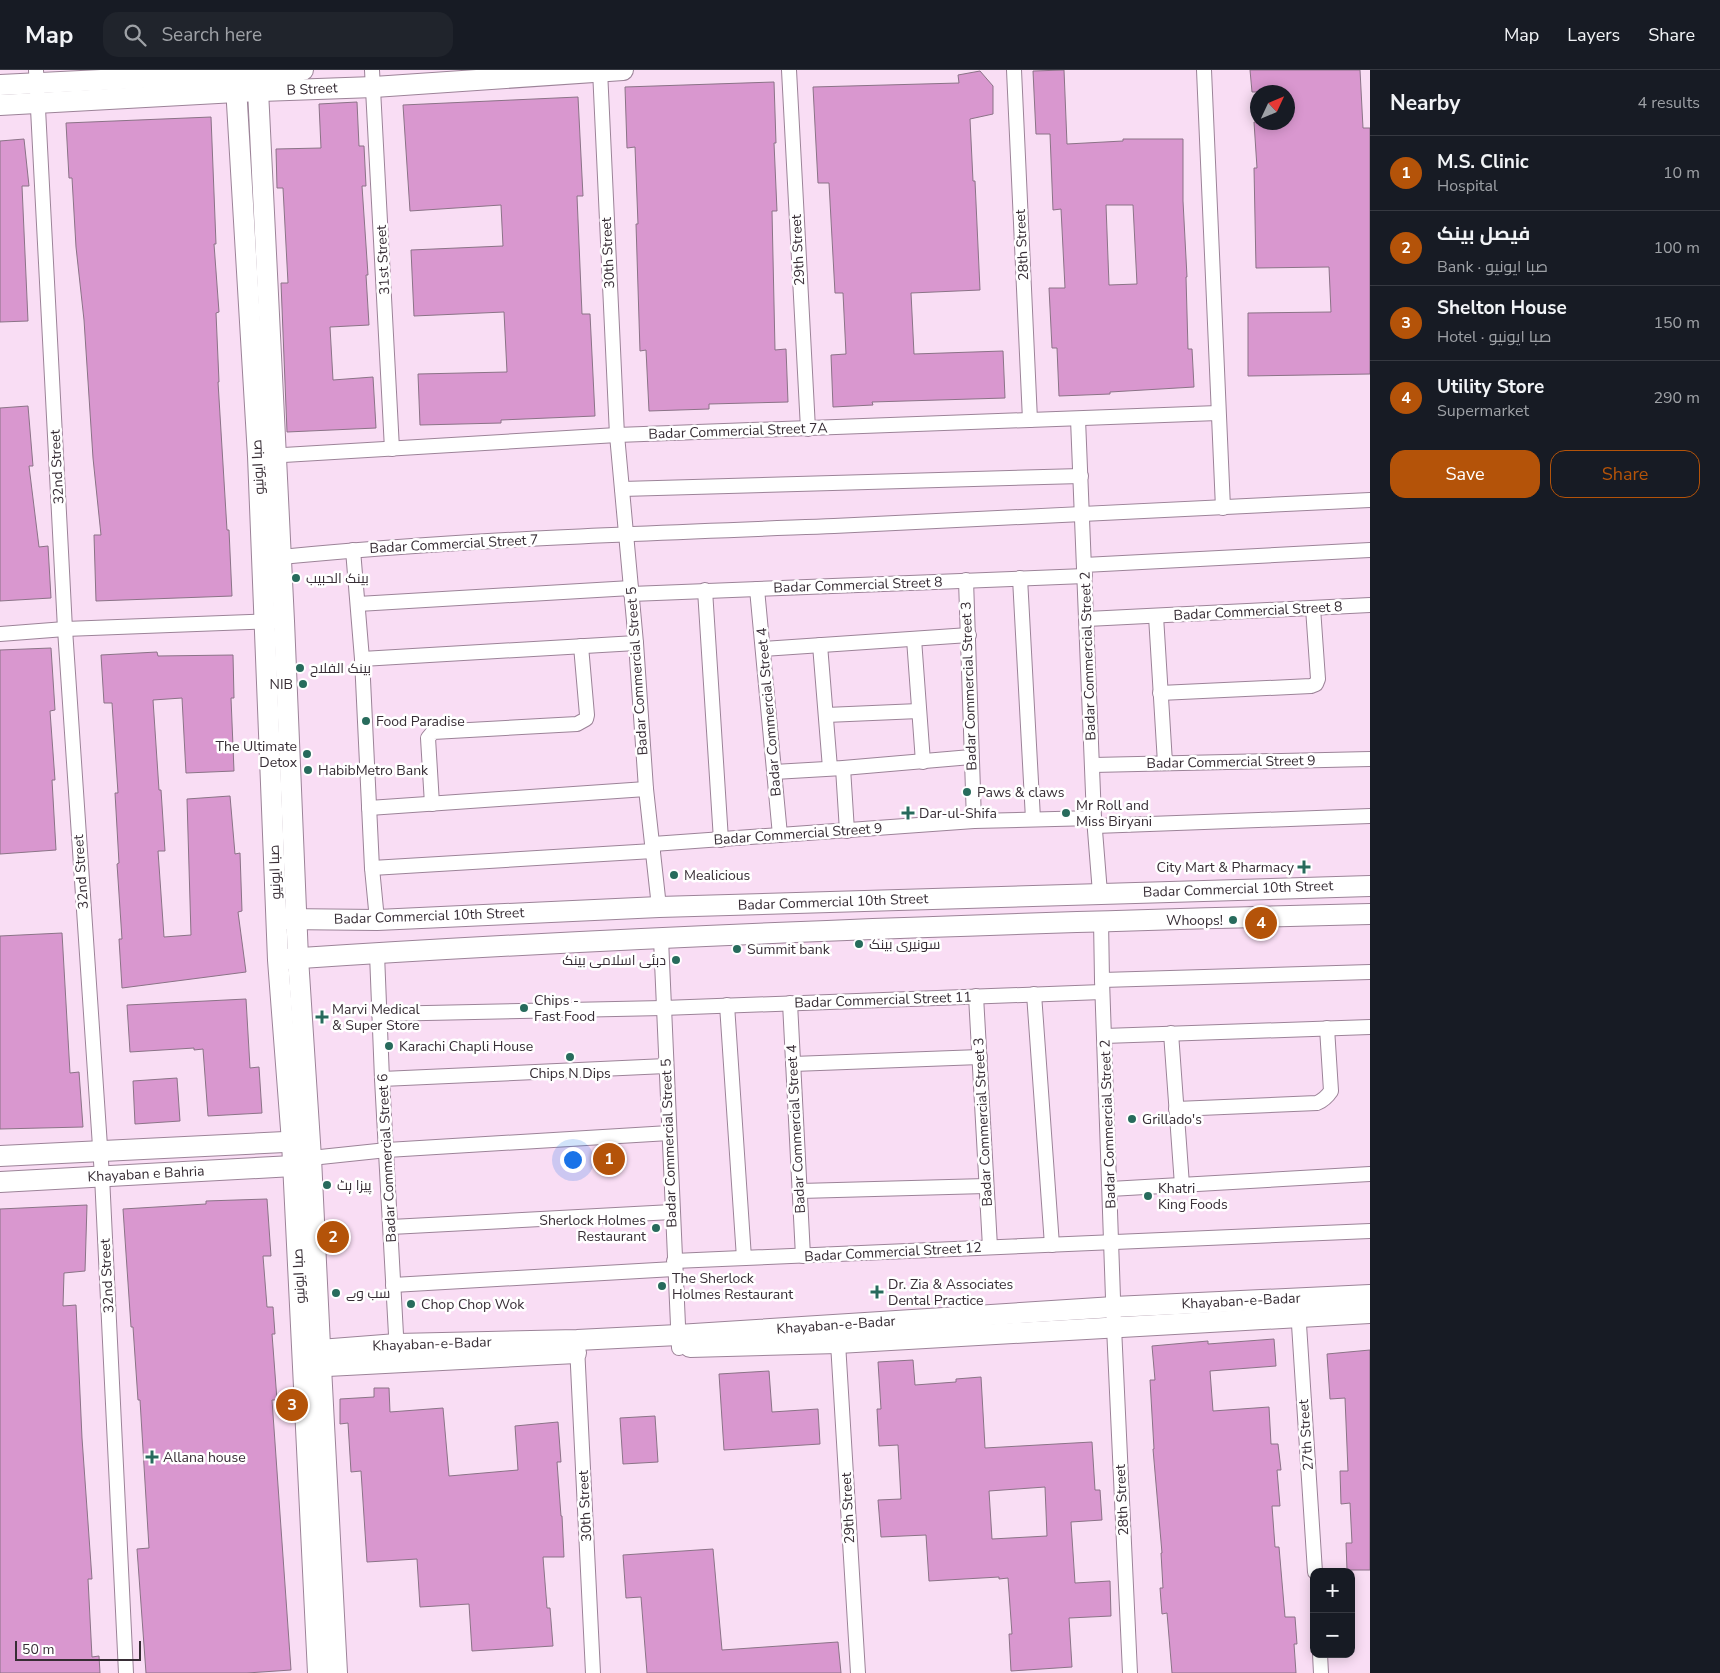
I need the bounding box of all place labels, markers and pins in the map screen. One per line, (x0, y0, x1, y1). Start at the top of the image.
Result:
place label: بينک الحبيب (306, 569, 369, 588)
marker: بينک الحبيب (290, 572, 302, 584)
place label: بینک الفلاح (310, 659, 371, 678)
marker: بینک الفلاح (294, 662, 306, 674)
place label: NIB (270, 675, 293, 694)
marker: NIB (297, 678, 309, 690)
place label: Food Paradise (376, 712, 465, 731)
marker: Food Paradise (360, 715, 372, 727)
place label: The Ultimate Detox (216, 737, 298, 772)
marker: The Ultimate Detox (301, 748, 313, 760)
place label: HabibMetro Bank (318, 761, 429, 780)
marker: HabibMetro Bank (302, 764, 314, 776)
place label: Paws & claws (977, 783, 1065, 802)
marker: Paws & claws (961, 786, 973, 798)
place label: Mr Roll and Miss Biryani (1076, 796, 1152, 831)
place label: Dar-ul-Shifa (919, 804, 997, 823)
marker: Dar-ul-Shifa (901, 806, 915, 820)
marker: Mr Roll and Miss Biryani (1060, 807, 1072, 819)
place label: City Mart & Pharmacy (1157, 858, 1295, 877)
marker: City Mart & Pharmacy (1298, 861, 1310, 873)
place label: Mealicious (684, 866, 751, 885)
marker: Mealicious (668, 869, 680, 881)
pin: 4 (1245, 904, 1277, 942)
place label: Whoops! (1166, 911, 1223, 930)
marker: Whoops! (1227, 914, 1239, 926)
place label: سونیری بینک (869, 935, 940, 954)
marker: سونیری بینک (853, 938, 865, 950)
place label: Summit bank (747, 940, 831, 959)
marker: Summit bank (731, 943, 743, 955)
place label: دبئی اسلامی بینک (562, 951, 666, 970)
marker: دبئی اسلامی بینک (670, 954, 682, 966)
place label: Chips - Fast Food (534, 991, 595, 1026)
place label: Marvi Medical & Super Store (332, 1000, 421, 1035)
marker: Chips - Fast Food (518, 1002, 530, 1014)
marker: Marvi Medical & Super Store (316, 1011, 328, 1023)
place label: Karachi Chapli House (399, 1037, 533, 1056)
marker: Karachi Chapli House (383, 1040, 395, 1052)
marker: Chips N Dips (564, 1051, 576, 1063)
place label: Chips N Dips (529, 1064, 611, 1083)
place label: Grillado's (1142, 1110, 1202, 1129)
marker: Grillado's (1126, 1113, 1138, 1125)
pin: 1 (593, 1140, 625, 1178)
place label: پیزا ہٹ (337, 1176, 372, 1195)
marker: پیزا ہٹ (321, 1179, 333, 1191)
place label: Khatri King Foods (1158, 1179, 1228, 1214)
marker: Khatri King Foods (1142, 1190, 1154, 1202)
place label: Sherlock Holmes Restaurant (539, 1211, 646, 1246)
pin: 2 (317, 1218, 349, 1256)
marker: Sherlock Holmes Restaurant (650, 1222, 662, 1234)
place label: The Sherlock Holmes Restaurant (672, 1269, 793, 1304)
place label: Dr. Zia & Associates Dental Practice (888, 1275, 1013, 1310)
marker: The Sherlock Holmes Restaurant (656, 1280, 668, 1292)
place label: سب وے (346, 1284, 390, 1303)
marker: Dr. Zia & Associates Dental Practice (870, 1285, 884, 1299)
marker: سب وے (330, 1287, 342, 1299)
place label: Chop Chop Wok (421, 1295, 525, 1314)
marker: Chop Chop Wok (405, 1298, 417, 1310)
pin: 3 (276, 1386, 308, 1424)
place label: Allana house (163, 1448, 246, 1467)
marker: Allana house (145, 1450, 159, 1464)

